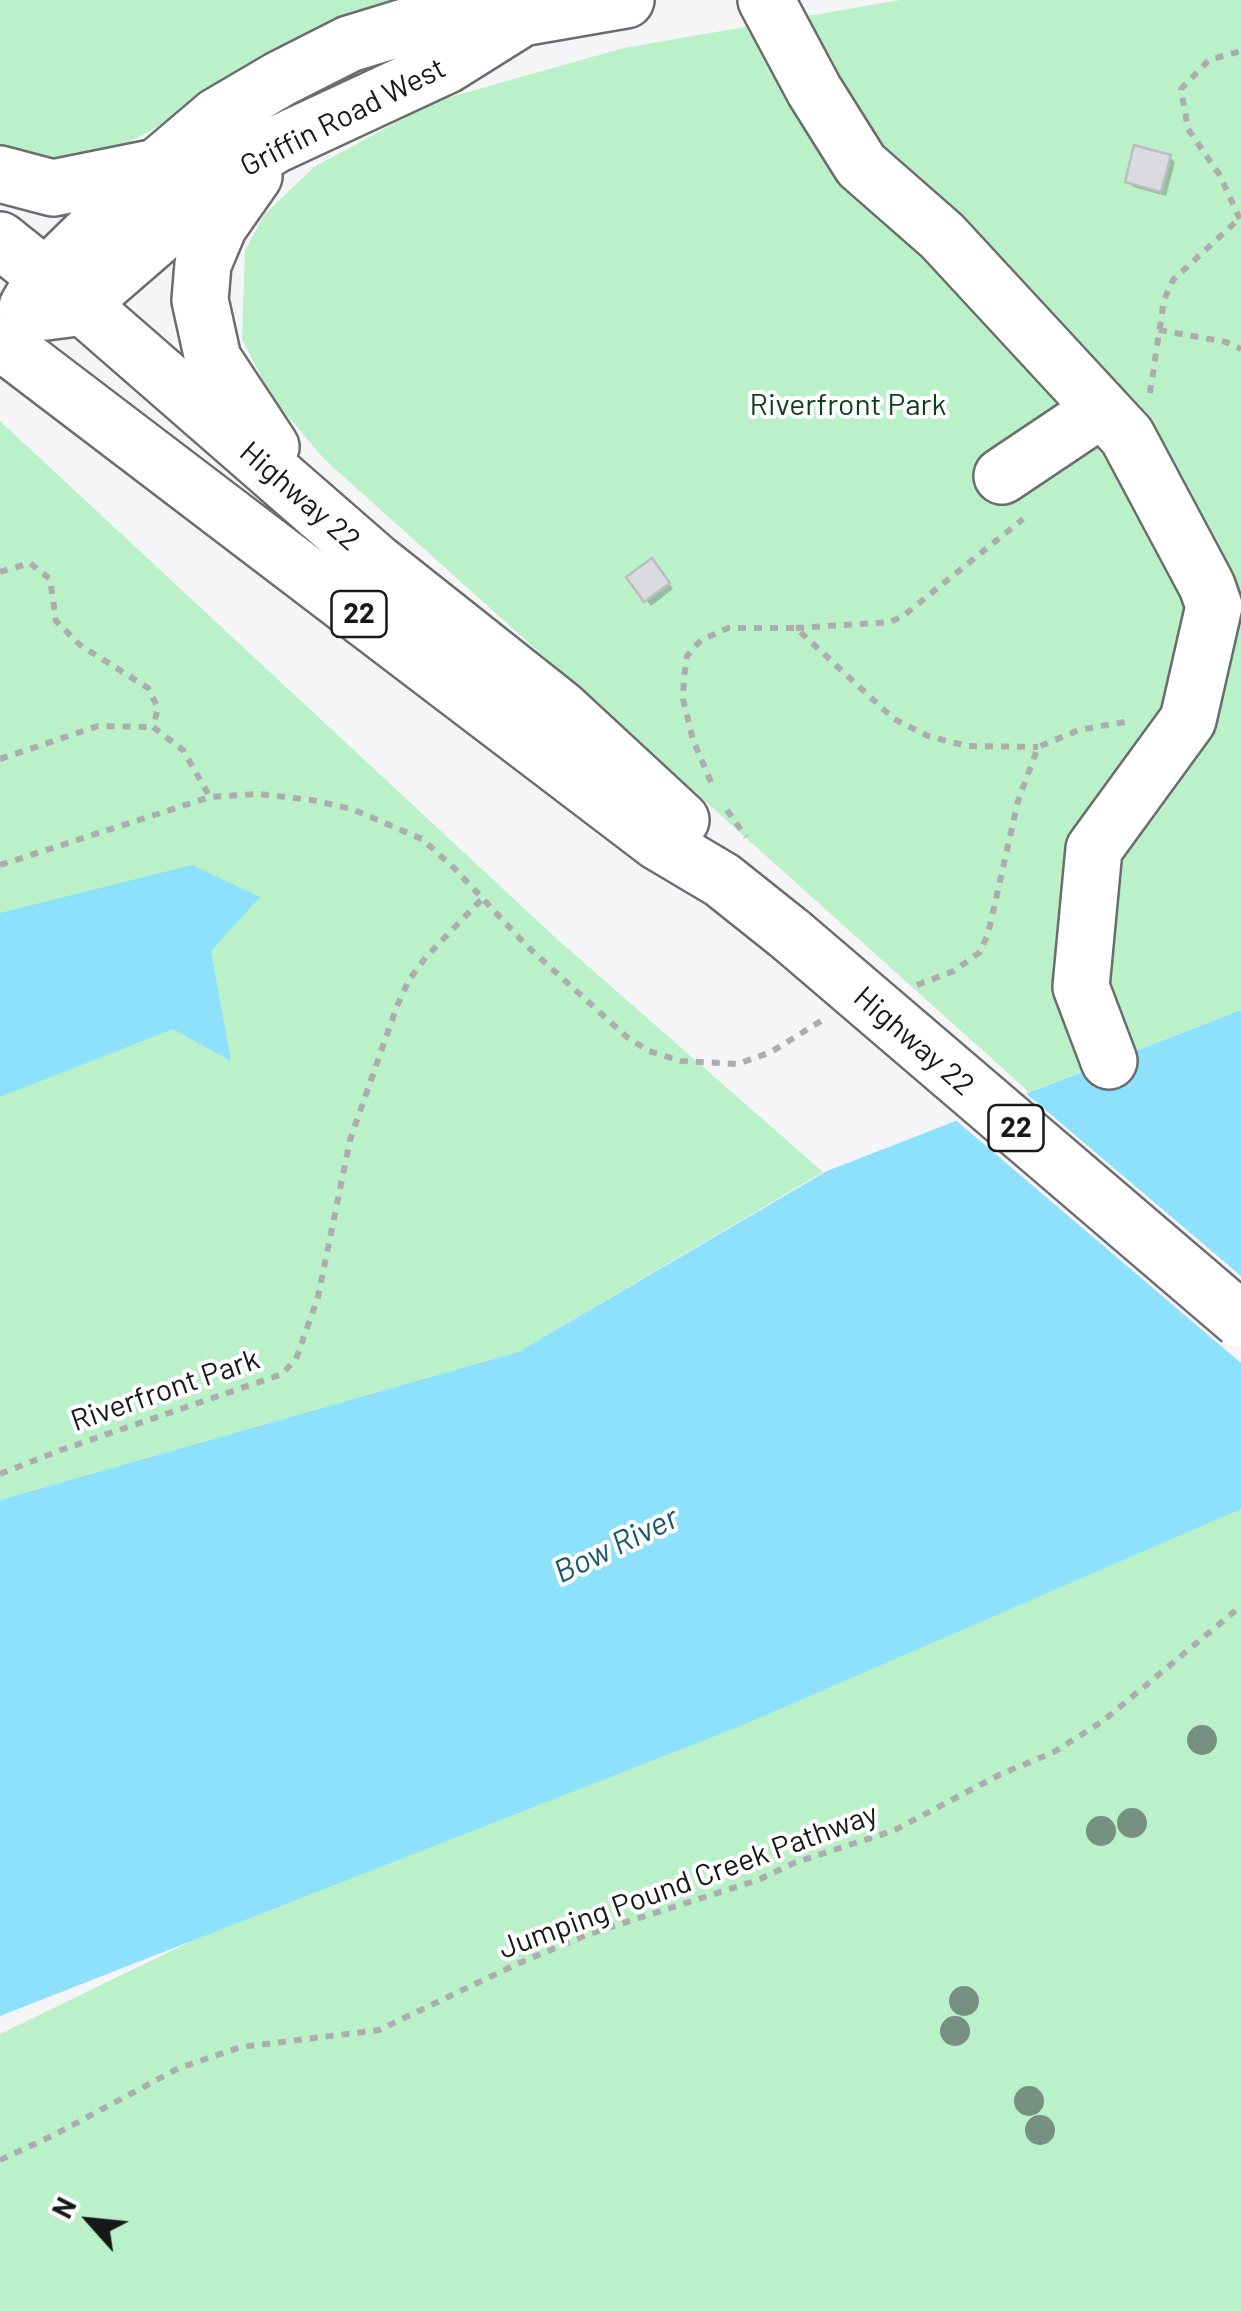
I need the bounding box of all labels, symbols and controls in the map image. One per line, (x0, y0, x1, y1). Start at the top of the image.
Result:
street label: Griffin Road West (234, 50, 452, 184)
park label: Riverfront Park (750, 387, 946, 423)
street label: Highway 22 (232, 434, 368, 558)
road number: 22 (332, 591, 386, 637)
street label: Highway 22 (846, 979, 982, 1103)
road number: 22 (988, 1105, 1044, 1151)
street label: Riverfront Park (66, 1341, 264, 1439)
water label: Bow River (548, 1499, 684, 1591)
street label: Jumping Pound Creek Pathway (494, 1796, 882, 1966)
north arrow (40, 2171, 140, 2271)
text: N (44, 2191, 83, 2223)

